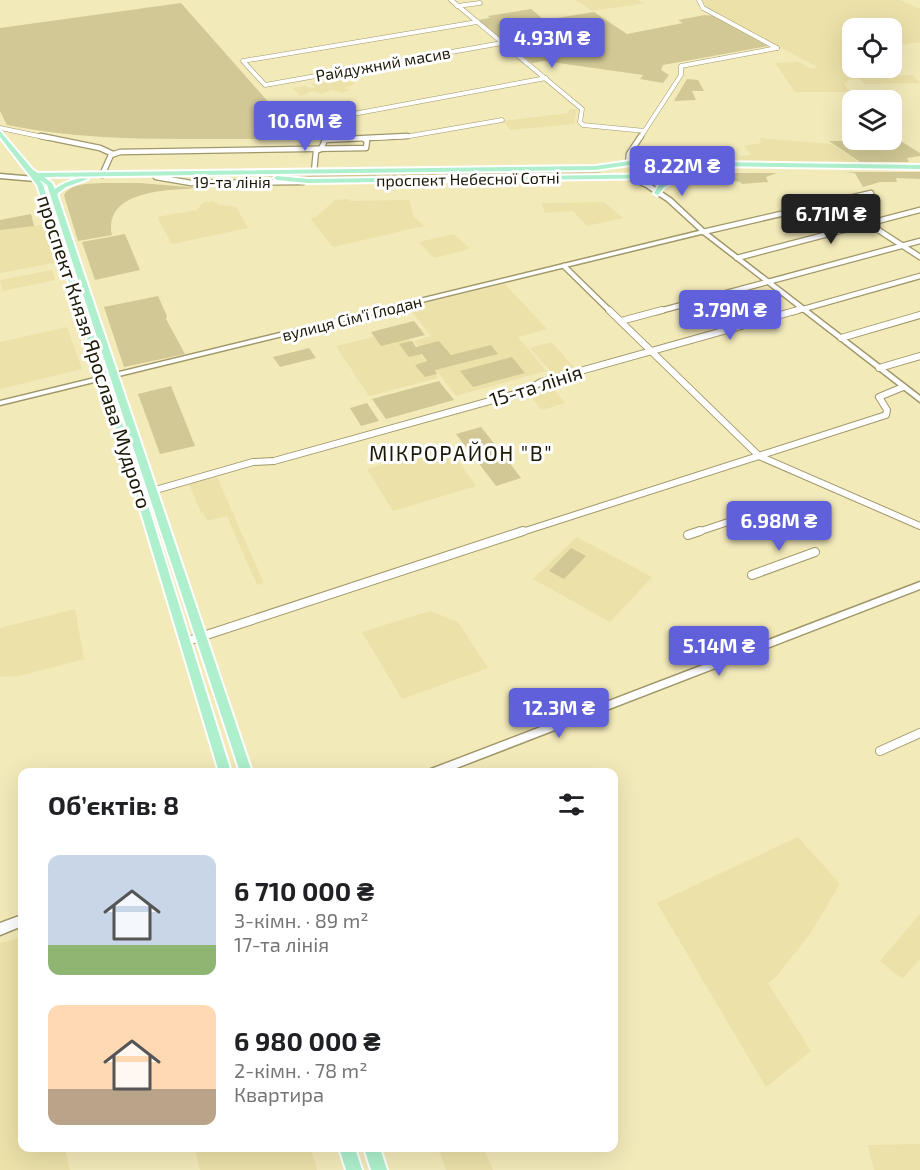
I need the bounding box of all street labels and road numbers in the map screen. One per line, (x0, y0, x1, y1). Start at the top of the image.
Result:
street label: Райдужний масив (314, 42, 452, 86)
street label: проспект Небесної Сотні (376, 167, 560, 190)
street label: 19-та лінія (193, 172, 271, 191)
street label: проспект Князя Ярослава Мудрого (32, 192, 157, 512)
street label: вулиця Сім'ї Глодан (280, 291, 424, 345)
street label: 15-та лінія (486, 359, 585, 411)

